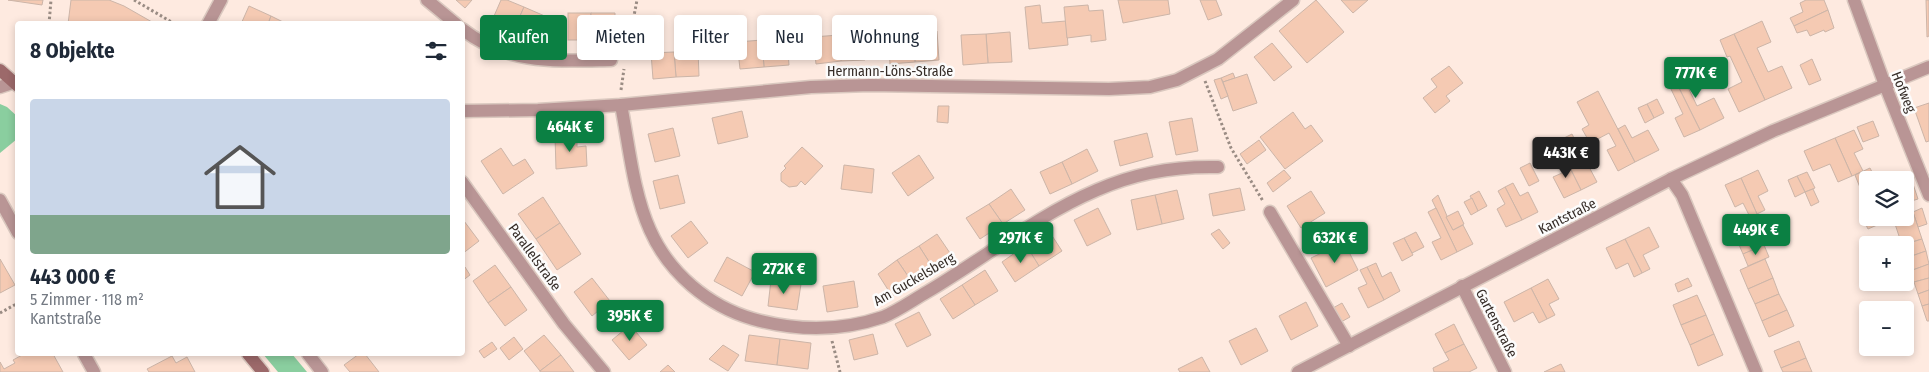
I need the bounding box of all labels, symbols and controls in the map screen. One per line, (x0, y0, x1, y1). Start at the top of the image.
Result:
chip: Kaufen (480, 15, 567, 60)
chip: Mieten (577, 15, 664, 60)
chip: Filter (674, 15, 747, 60)
chip: Neu (757, 15, 822, 60)
chip: Wohnung (832, 15, 937, 60)
icon: filters (422, 37, 450, 65)
text: 8 Objekte (30, 38, 115, 64)
pin: 777K € (1655, 56, 1737, 99)
street label: Hermann-Löns-Straße (827, 63, 953, 80)
text: 777K € (1675, 63, 1717, 82)
street label: Hofweg (1888, 69, 1920, 116)
pin: 464K € (529, 110, 611, 153)
text: 464K € (547, 117, 593, 136)
icon: home (195, 132, 285, 222)
pin: 443K € (1525, 136, 1607, 179)
text: 443K € (1543, 143, 1589, 162)
map controls (1859, 171, 1914, 356)
button: layers (1859, 171, 1914, 226)
street label: Kantstraße (1536, 195, 1599, 238)
pin: 449K € (1715, 214, 1797, 256)
street label: Parallelstraße (505, 220, 565, 294)
text: 449K € (1733, 220, 1779, 239)
pin: 297K € (980, 222, 1062, 264)
pin: 632K € (1294, 222, 1376, 264)
text: 297K € (999, 228, 1043, 247)
text: 632K € (1313, 228, 1357, 247)
button: + (1859, 236, 1914, 291)
street label: Am Guckelsberg (870, 249, 958, 310)
pin: 272K € (743, 252, 825, 295)
text: 272K € (763, 259, 805, 278)
text: 443 000 € (30, 264, 116, 290)
street label: Gartenstraße (1472, 286, 1521, 360)
text: 5 Zimmer · 118 m² (30, 290, 144, 309)
pin: 395K € (589, 300, 671, 342)
button: − (1859, 301, 1914, 356)
text: 395K € (608, 306, 652, 325)
text: Kantstraße (30, 309, 101, 328)

